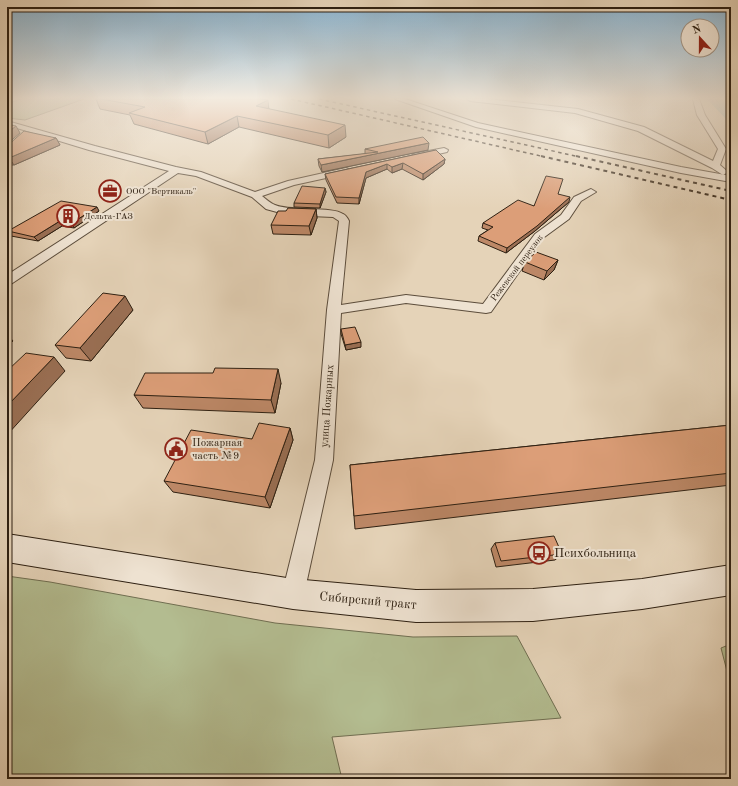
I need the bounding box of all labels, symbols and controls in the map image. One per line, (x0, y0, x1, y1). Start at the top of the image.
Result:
north arrow (680, 18, 720, 58)
text: N (691, 23, 703, 37)
office icon: ООО "Вертикаль" (97, 178, 123, 204)
place label: ООО "Вертикаль" (126, 187, 196, 196)
building icon: Дельта-ГАЗ (55, 203, 81, 229)
place label: Дельта-ГАЗ (84, 212, 133, 221)
street label: Режевской переулок (489, 233, 545, 303)
street label: улица Пожарных (320, 364, 336, 448)
public building icon: Пожарная часть №9 (163, 436, 189, 462)
place label: Пожарная часть №9 (192, 438, 243, 462)
bus stop icon: Психбольница (526, 540, 552, 566)
place label: Психбольница (554, 547, 637, 560)
street label: Сибирский тракт (319, 590, 417, 612)

